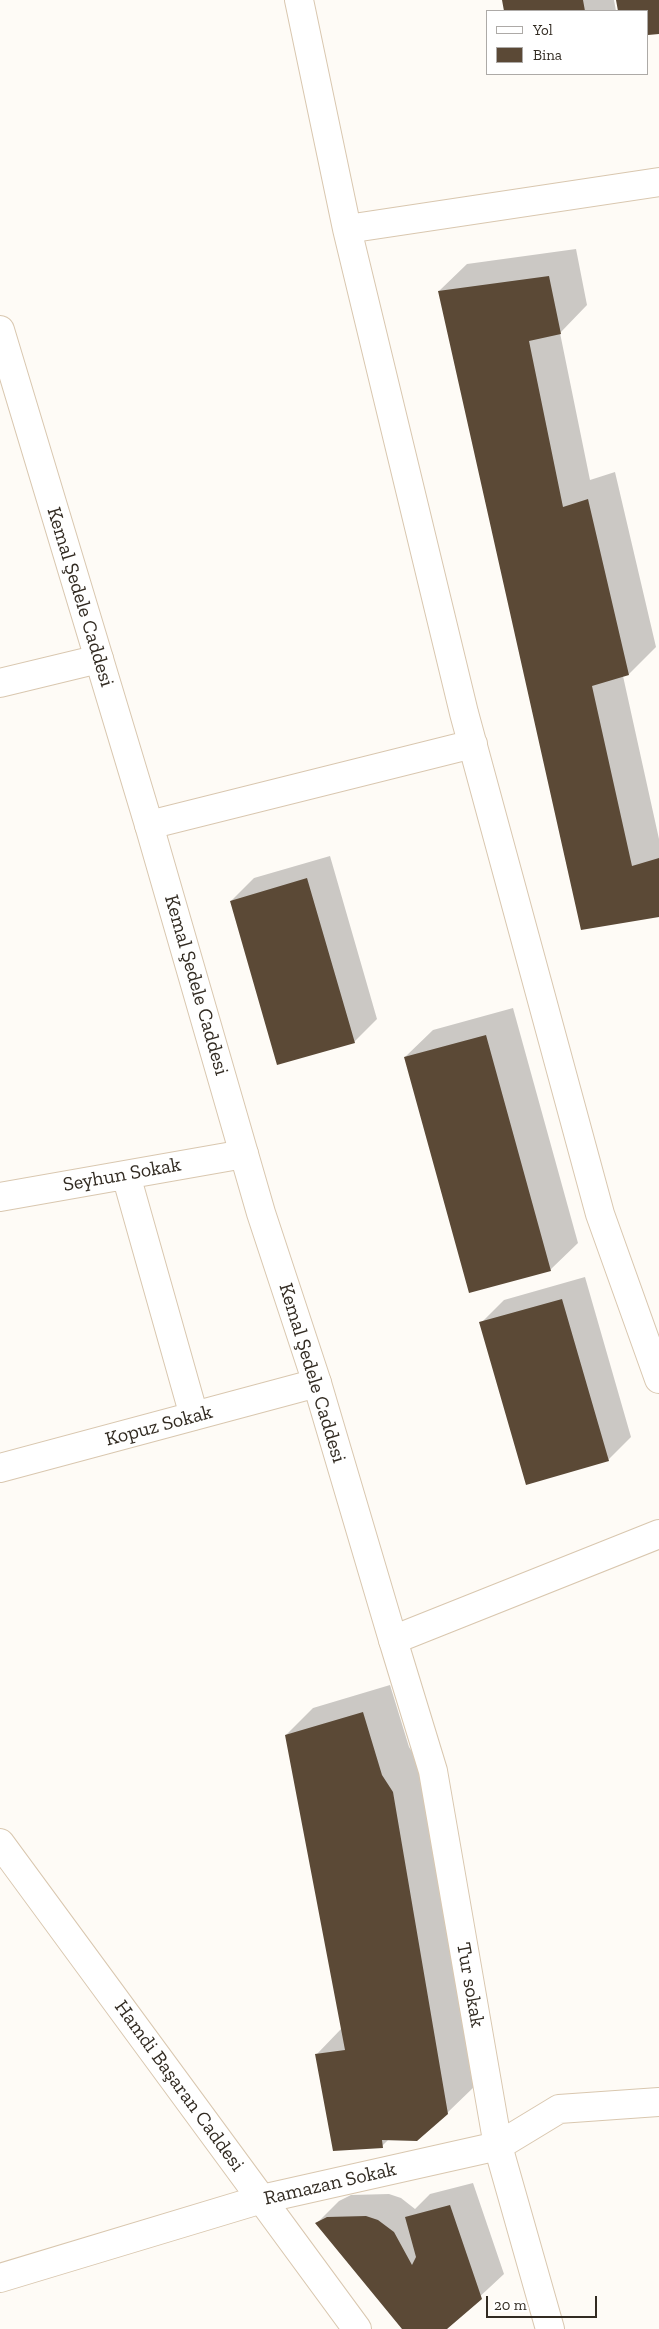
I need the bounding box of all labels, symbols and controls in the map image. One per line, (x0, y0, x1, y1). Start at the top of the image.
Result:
legend (487, 10, 649, 75)
text: Yol (533, 21, 553, 39)
text: Bina (533, 46, 562, 64)
street label: Kemal Şedele Caddesi (41, 504, 119, 690)
street label: Kemal Şedele Caddesi (159, 892, 233, 1078)
street label: Seyhun Sokak (61, 1153, 183, 1197)
street label: Kemal Şedele Caddesi (273, 1280, 351, 1466)
street label: Kopuz Sokak (103, 1400, 215, 1452)
street label: Tur sokak (451, 1941, 489, 2029)
street label: Hamdi Başaran Caddesi (109, 1996, 249, 2176)
street label: Ramazan Sokak (261, 2157, 399, 2211)
scale bar (489, 2286, 600, 2318)
text: 20 m (494, 2296, 527, 2314)

